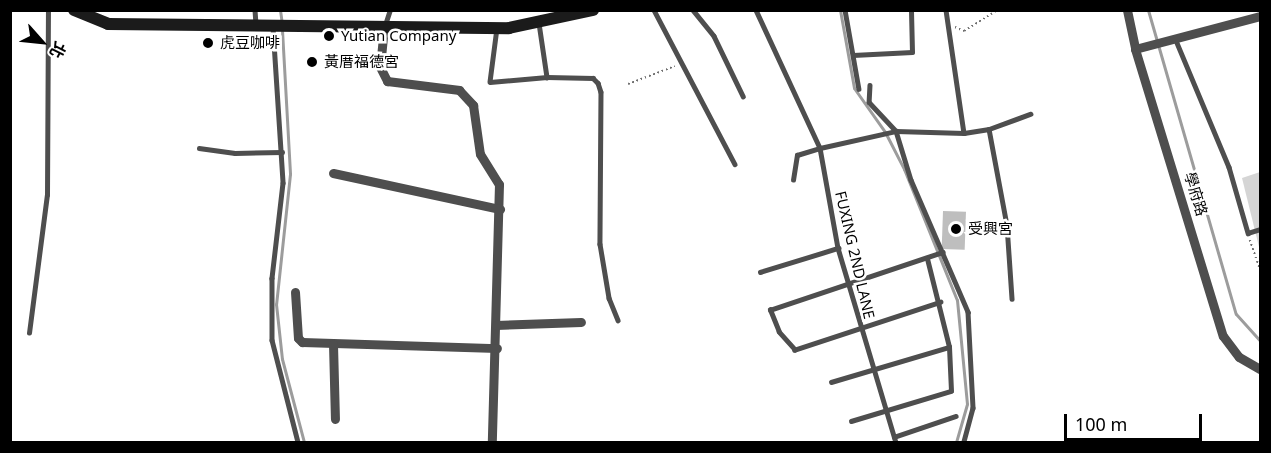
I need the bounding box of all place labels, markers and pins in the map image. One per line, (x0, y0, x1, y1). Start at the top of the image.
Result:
place label: Yutian Company (341, 27, 456, 45)
marker: Yutian Company (322, 29, 336, 43)
place label: 虎豆咖啡 (220, 34, 280, 52)
marker: 虎豆咖啡 (201, 36, 215, 50)
place label: 黃厝福德宮 (324, 53, 399, 71)
marker: 黃厝福德宮 (305, 55, 319, 69)
place label: 受興宮 (968, 220, 1013, 238)
marker: 受興宮 (949, 222, 963, 236)

